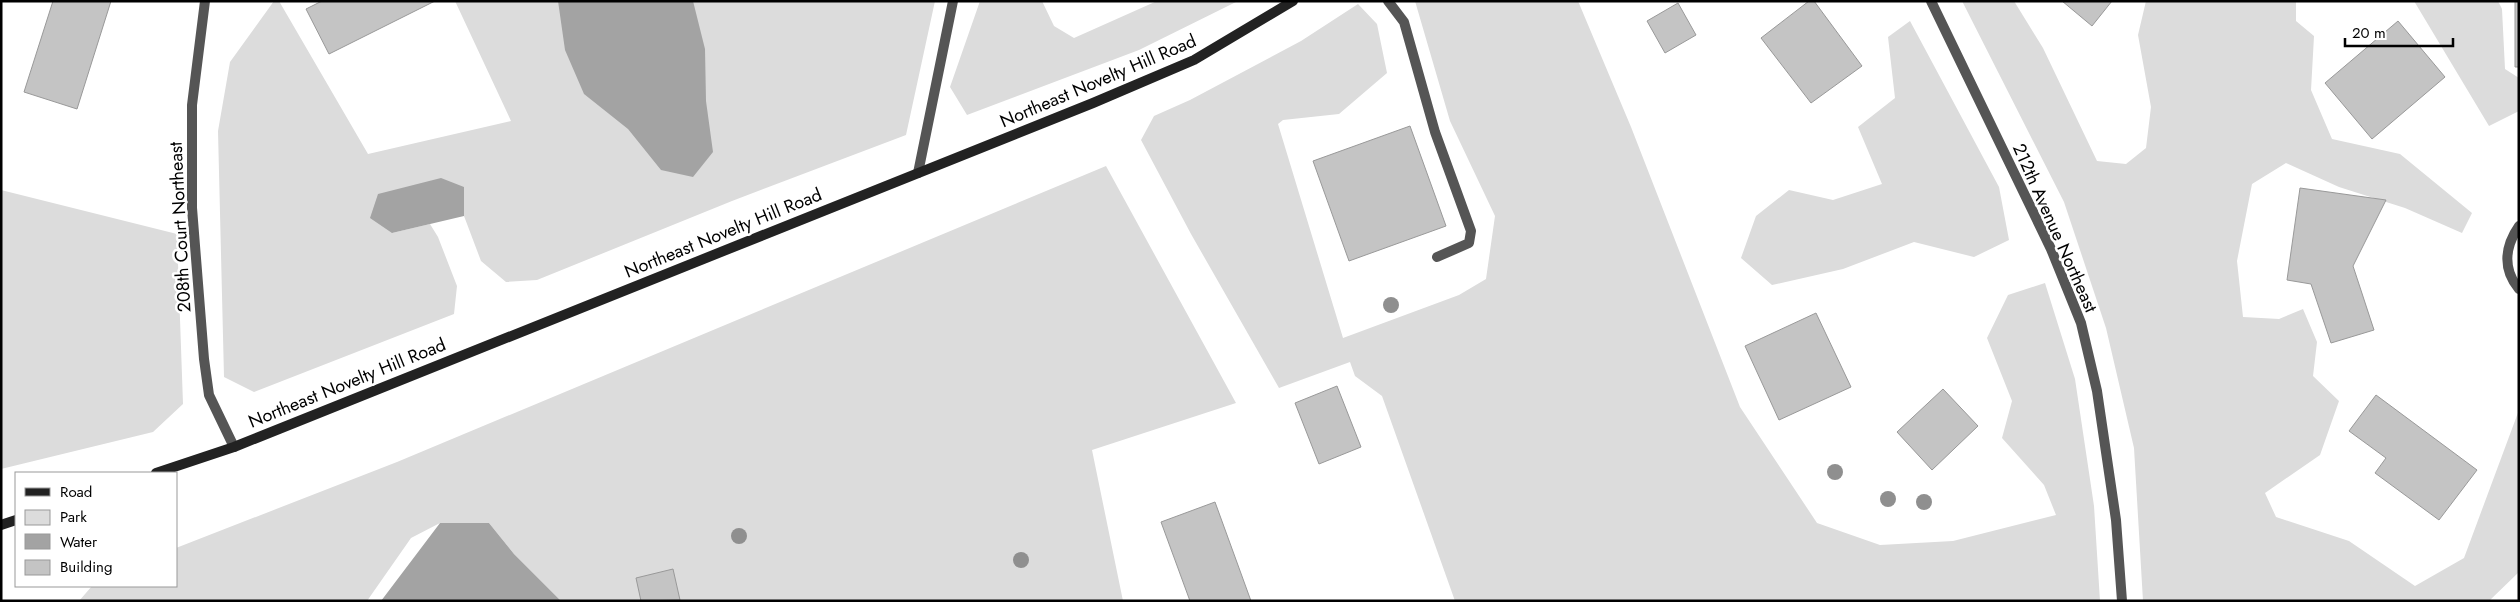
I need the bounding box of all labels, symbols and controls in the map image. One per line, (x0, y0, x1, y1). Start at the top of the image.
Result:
scale bar (2345, 15, 2452, 47)
text: 20 m (2352, 22, 2386, 44)
street label: Northeast Novelty Hill Road (996, 28, 1200, 134)
street label: 212th Avenue Northeast (2006, 139, 2104, 317)
street label: 208th Court Northeast (163, 140, 197, 313)
street label: Northeast Novelty Hill Road (620, 181, 826, 285)
street label: Northeast Novelty Hill Road (244, 331, 450, 435)
legend (15, 472, 178, 587)
text: Road (60, 481, 92, 503)
text: Park (60, 506, 87, 528)
text: Water (60, 531, 98, 553)
text: Building (60, 556, 112, 578)

